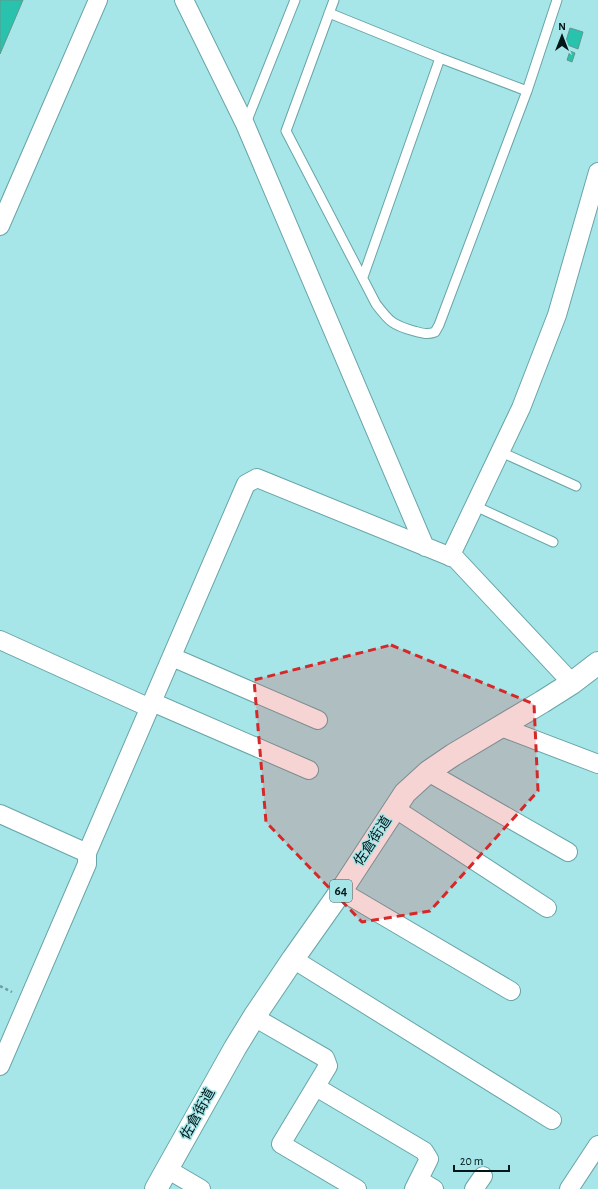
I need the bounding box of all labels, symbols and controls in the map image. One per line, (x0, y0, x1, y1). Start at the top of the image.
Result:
north arrow (542, 16, 582, 56)
text: N (558, 21, 566, 32)
street label: 佐倉街道 (351, 813, 394, 868)
road number: 64 (330, 880, 352, 902)
street label: 佐倉街道 (177, 1086, 218, 1142)
scale bar (454, 1147, 509, 1173)
text: 20 m (460, 1155, 483, 1167)

